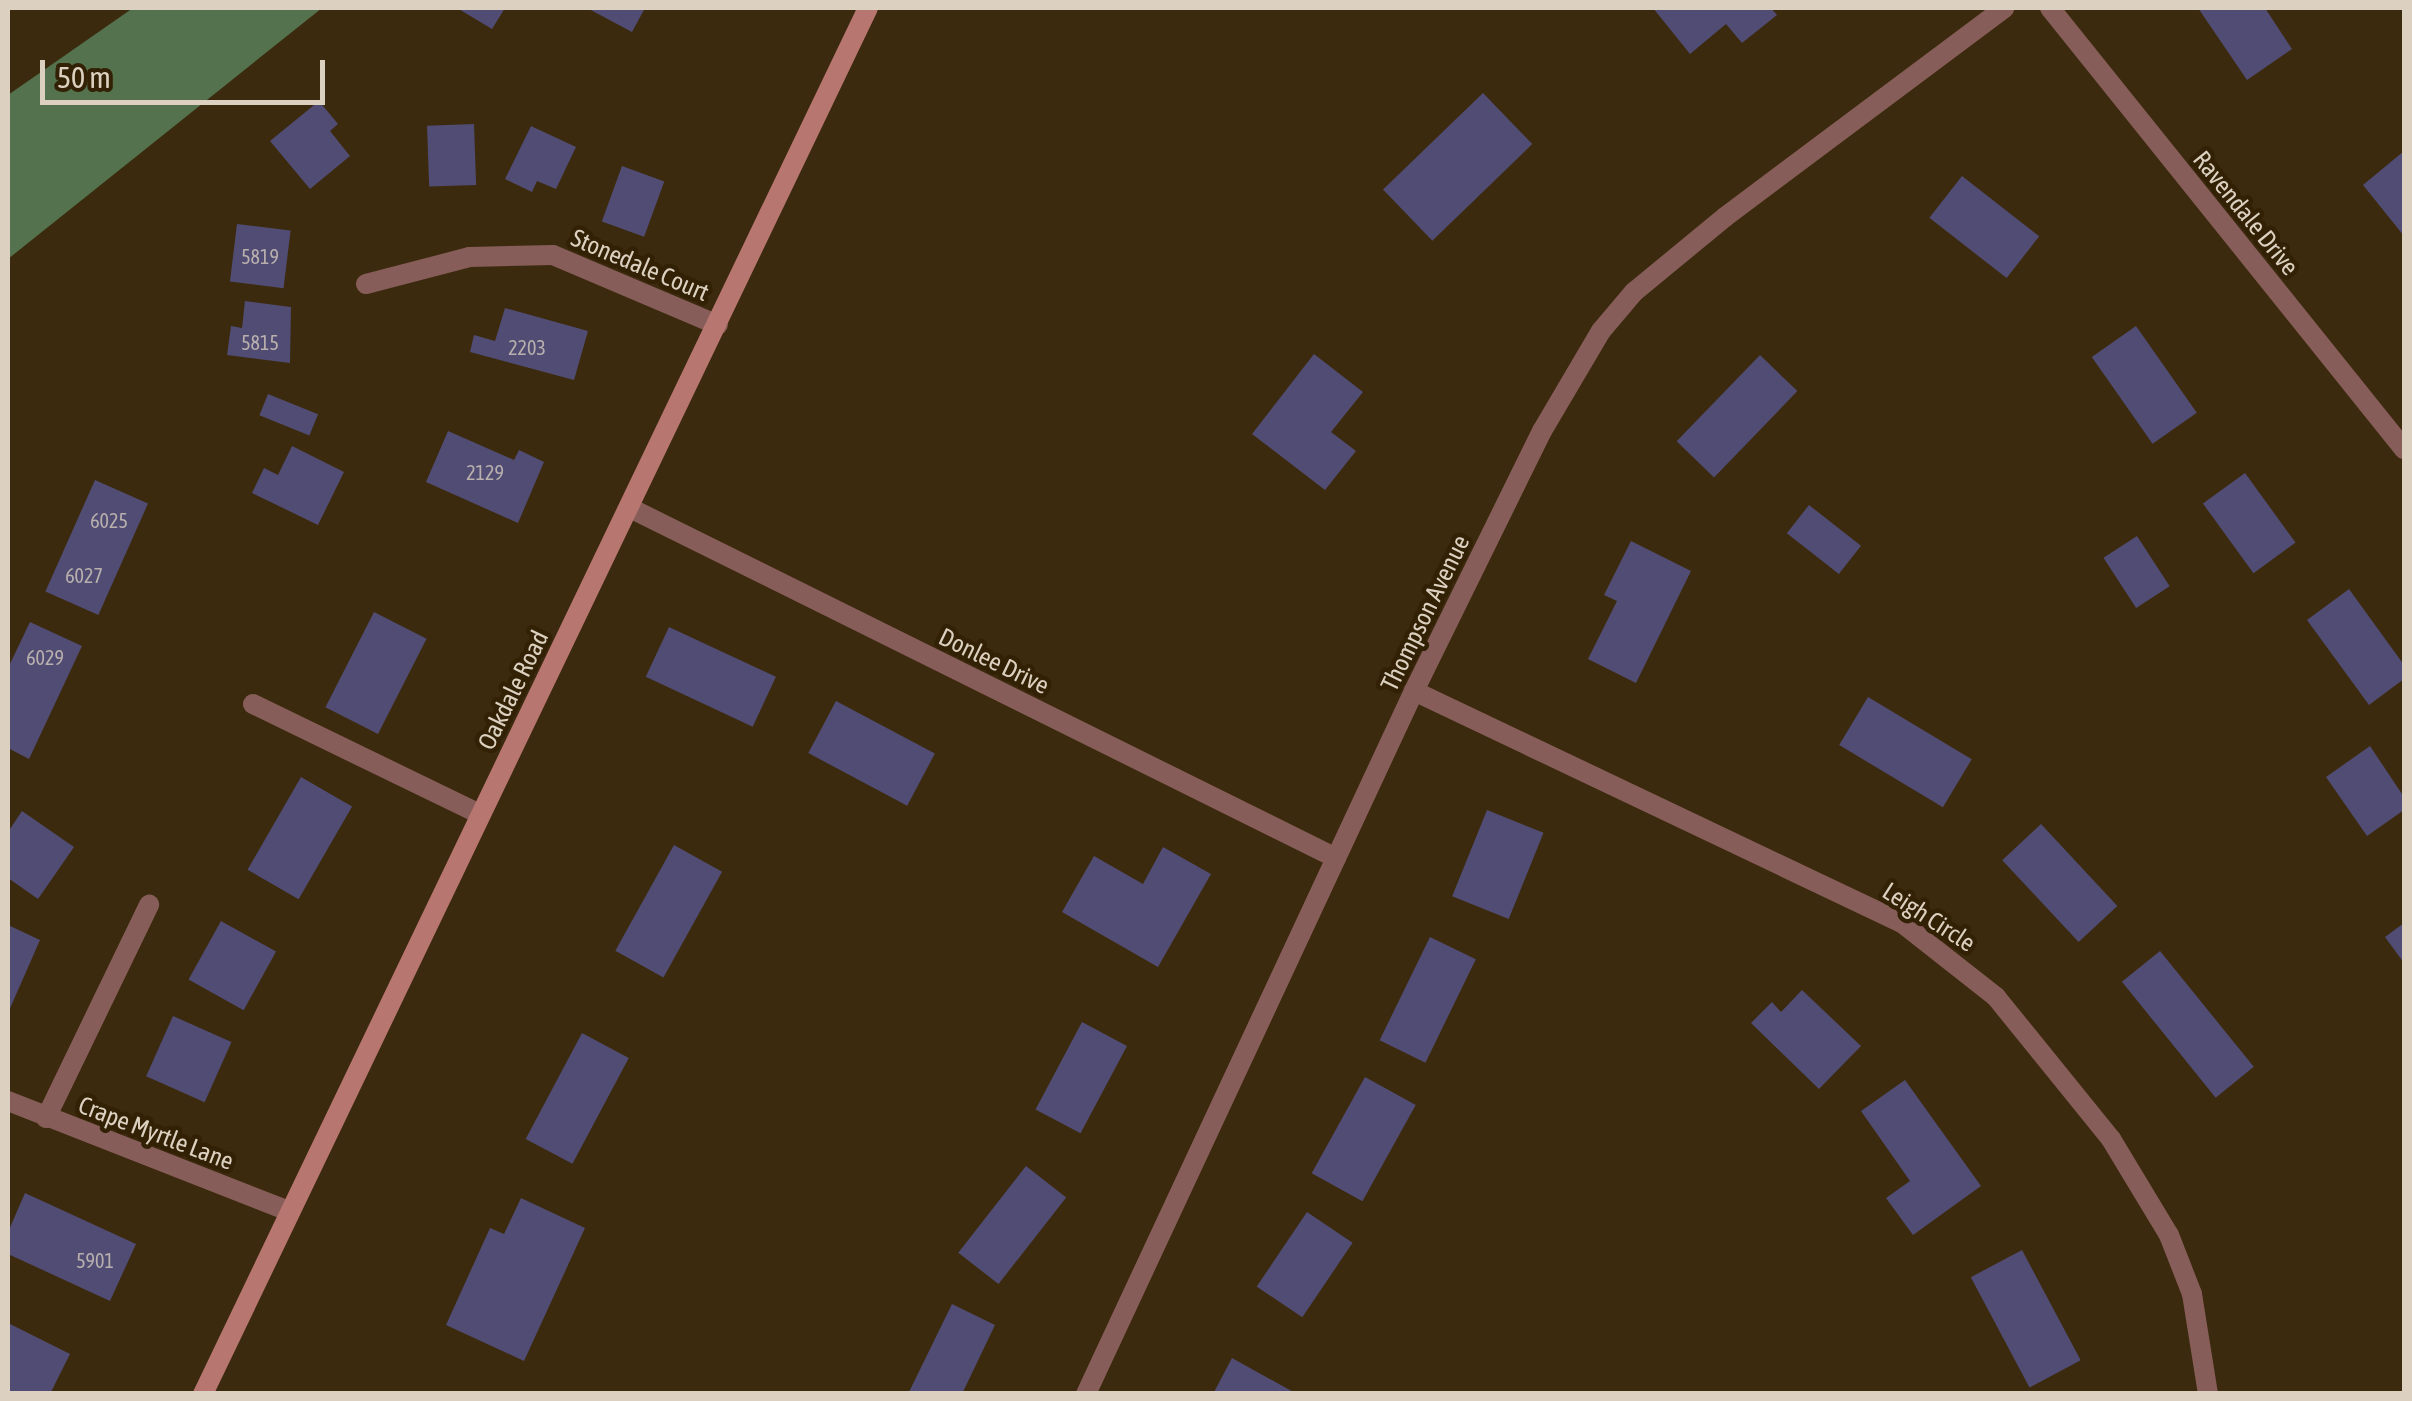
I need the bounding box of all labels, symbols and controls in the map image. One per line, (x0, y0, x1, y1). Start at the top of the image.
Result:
scale bar (45, 40, 330, 102)
text: 50 m (57, 60, 111, 94)
street label: Ravendale Drive (2187, 145, 2305, 281)
street label: Stonedale Court (567, 223, 713, 307)
house number: 5819 (241, 244, 279, 268)
house number: 5815 (241, 330, 279, 354)
house number: 2203 (508, 335, 546, 359)
house number: 2129 (466, 460, 504, 484)
house number: 6025 (90, 508, 128, 532)
street label: Thompson Avenue (1374, 530, 1476, 696)
house number: 6027 (65, 563, 103, 587)
street label: Donlee Drive (934, 621, 1054, 701)
street label: Oakdale Road (471, 625, 555, 755)
house number: 6029 (26, 645, 64, 669)
street label: Leigh Circle (1877, 876, 1981, 958)
street label: Crape Myrtle Lane (74, 1090, 238, 1176)
house number: 5901 (76, 1248, 114, 1272)

